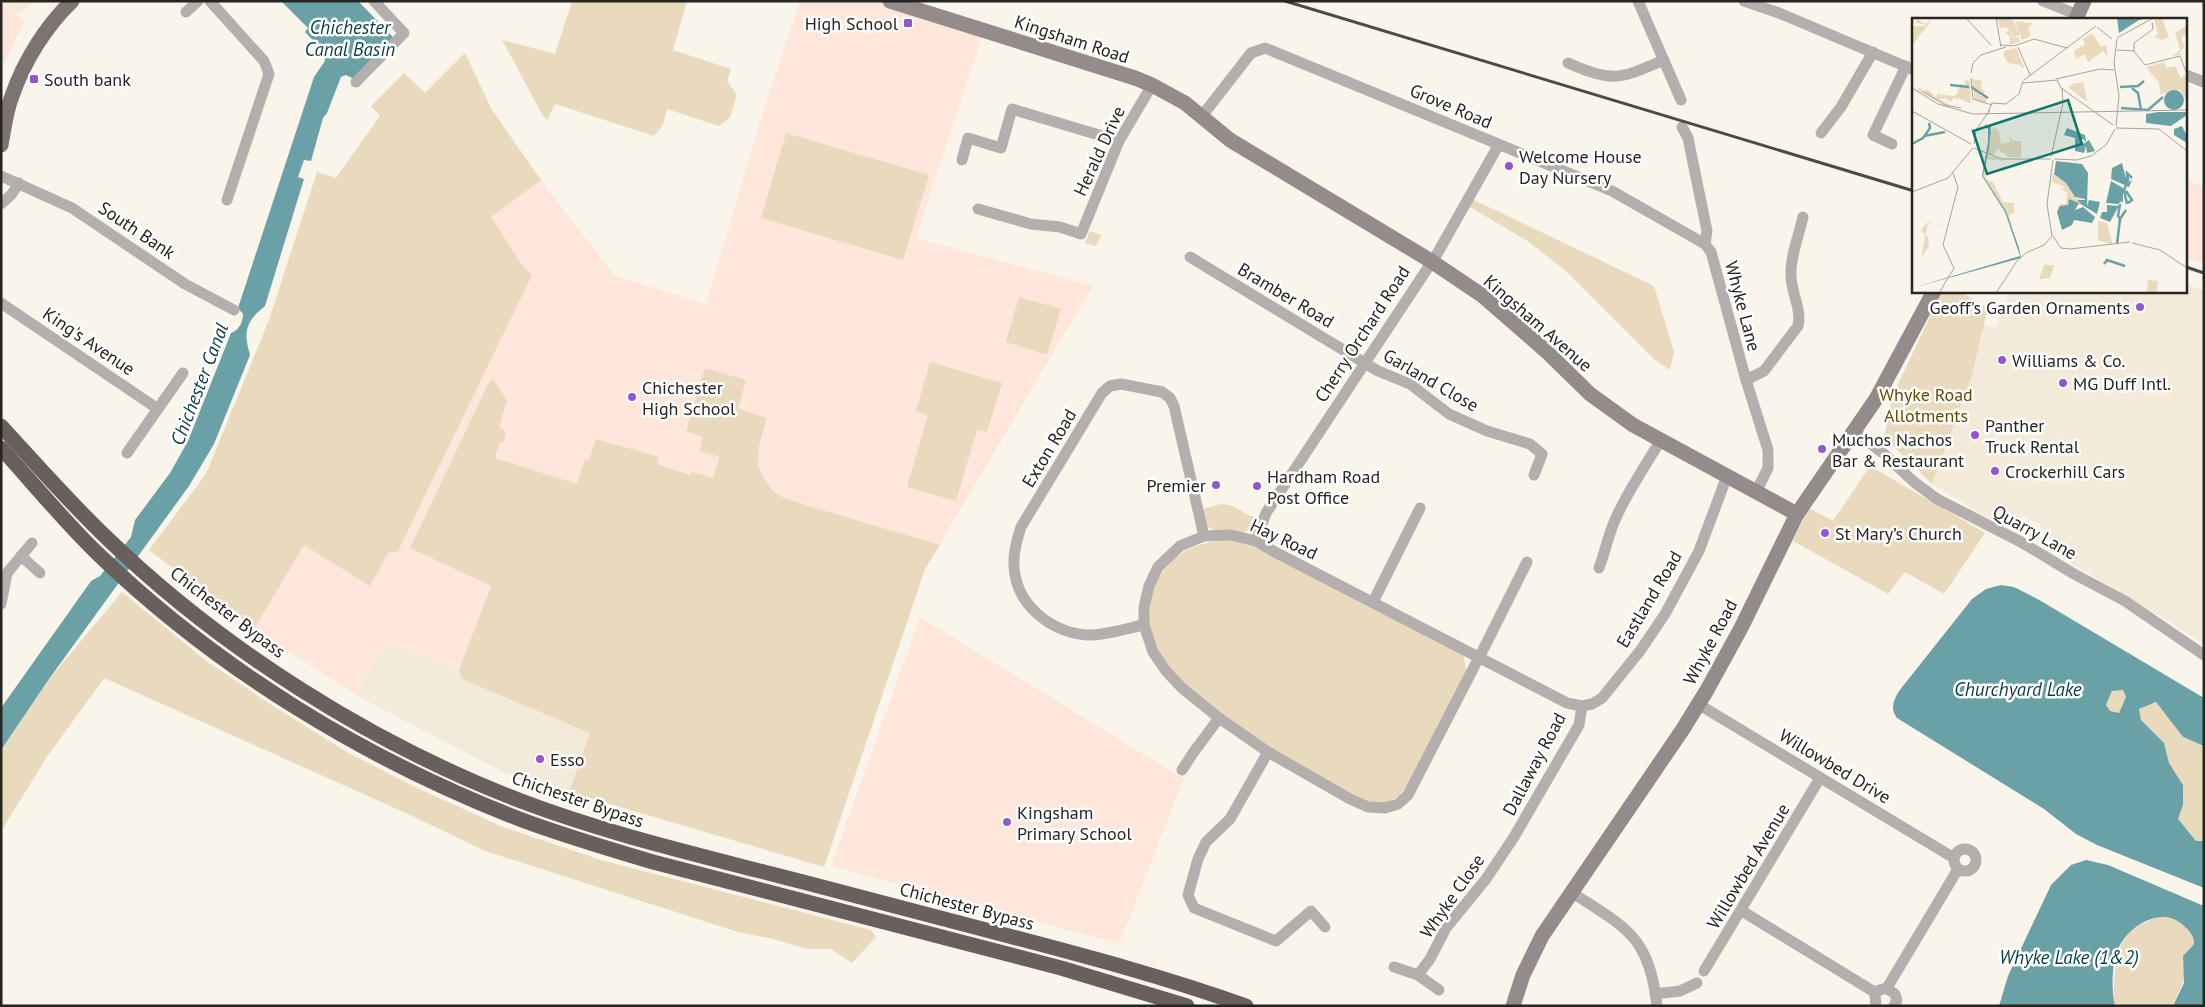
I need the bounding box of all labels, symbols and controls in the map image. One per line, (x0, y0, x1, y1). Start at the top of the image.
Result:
street label: Kingsham Road (1012, 10, 1132, 68)
place label: High School (805, 12, 899, 35)
water label: Chichester Canal Basin (305, 15, 395, 61)
marker: High School (902, 17, 914, 29)
inset map (1912, 18, 2188, 292)
place label: South bank (44, 68, 131, 91)
marker: South bank (28, 73, 40, 85)
street label: Grove Road (1406, 78, 1496, 134)
street label: Herald Drive (1068, 102, 1130, 200)
place label: Welcome House Day Nursery (1519, 145, 1642, 189)
marker: Welcome House Day Nursery (1503, 160, 1515, 172)
street label: South Bank (94, 196, 180, 264)
street label: Bramber Road (1234, 257, 1338, 333)
street label: Whyke Lane (1720, 258, 1766, 354)
street label: Cherry Orchard Road (1309, 261, 1415, 407)
street label: Kingsham Avenue (1479, 269, 1597, 377)
place label: Geoff's Garden Ornaments (1930, 296, 2130, 319)
marker: Geoff's Garden Ornaments (2134, 301, 2146, 313)
street label: King's Avenue (39, 302, 139, 380)
water label: Chichester Canal (165, 320, 233, 448)
street label: Garland Close (1379, 343, 1483, 417)
place label: Williams & Co. (2012, 349, 2125, 372)
marker: Williams & Co. (1996, 354, 2008, 366)
place label: MG Duff Intl. (2073, 372, 2171, 395)
place label: Chichester High School (642, 376, 736, 420)
marker: MG Duff Intl. (2057, 377, 2069, 389)
park label: Whyke Road Allotments (1879, 383, 1973, 427)
marker: Chichester High School (626, 391, 638, 403)
street label: Exton Road (1017, 405, 1081, 491)
place label: Panther Truck Rental (1985, 414, 2080, 458)
place label: Muchos Nachos Bar & Restaurant (1832, 428, 1964, 472)
marker: Panther Truck Rental (1969, 429, 1981, 441)
marker: Muchos Nachos Bar & Restaurant (1816, 443, 1828, 455)
place label: Crockerhill Cars (2005, 460, 2125, 483)
place label: Hardham Road Post Office (1267, 465, 1380, 509)
marker: Crockerhill Cars (1989, 465, 2001, 477)
place label: Premier (1147, 474, 1206, 497)
marker: Premier (1210, 479, 1222, 491)
marker: Hardham Road Post Office (1251, 480, 1263, 492)
street label: Quarry Lane (1989, 499, 2081, 565)
street label: Hay Road (1247, 513, 1321, 565)
place label: St Mary’s Church (1835, 522, 1962, 545)
marker: St Mary’s Church (1819, 527, 1831, 539)
street label: Eastland Road (1611, 546, 1687, 652)
street label: Chichester Bypass (166, 561, 290, 663)
street label: Whyke Road (1678, 595, 1742, 689)
water label: Churchyard Lake (1954, 677, 2082, 701)
street label: Dallaway Road (1497, 709, 1571, 819)
street label: Willowbed Drive (1775, 724, 1895, 808)
place label: Esso (550, 748, 584, 771)
marker: Esso (534, 753, 546, 765)
street label: Chichester Bypass (509, 766, 647, 832)
street label: Willowbed Avenue (1702, 799, 1794, 933)
place label: Kingsham Primary School (1017, 801, 1132, 845)
marker: Kingsham Primary School (1001, 816, 1013, 828)
street label: Whyke Close (1415, 850, 1489, 942)
street label: Chichester Bypass (897, 877, 1037, 935)
water label: Whyke Lake (1&2) (1999, 945, 2139, 969)

